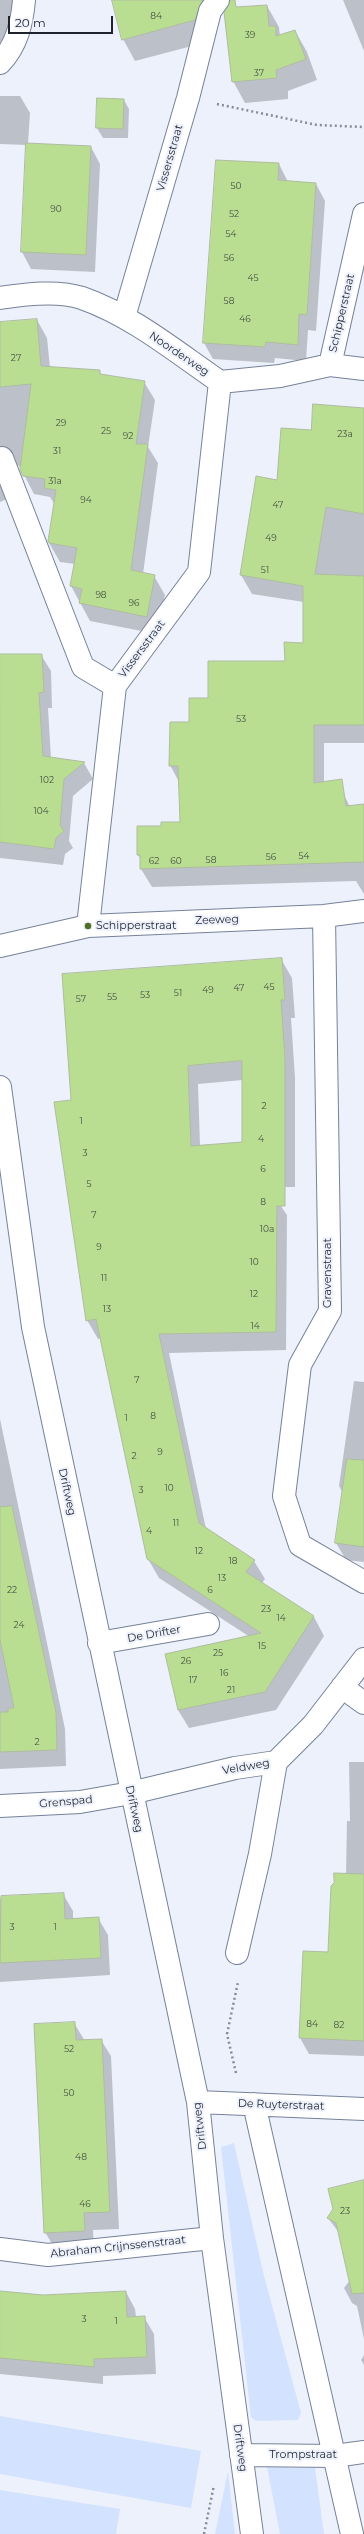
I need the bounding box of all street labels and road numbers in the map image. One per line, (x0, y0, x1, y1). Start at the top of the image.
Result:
street label: Vissersstraat (154, 123, 186, 193)
street label: Schipperstraat (327, 272, 357, 354)
street label: Noorderweg (147, 329, 211, 379)
street label: Vissersstraat (116, 618, 168, 680)
street label: Zeeweg (195, 913, 239, 927)
street label: Gravenstraat (321, 1238, 335, 1308)
street label: Driftweg (56, 1467, 78, 1517)
street label: De Drifter (126, 1623, 182, 1645)
street label: Veldweg (221, 1756, 271, 1778)
street label: Driftweg (123, 1784, 145, 1834)
street label: Grenspad (39, 1793, 93, 1811)
street label: De Ruyterstraat (238, 2097, 324, 2113)
street label: Driftweg (191, 2101, 209, 2151)
street label: Abraham Crijnssenstraat (50, 2233, 186, 2261)
street label: Driftweg (230, 2423, 250, 2473)
street label: Trompstraat (269, 2448, 337, 2462)

